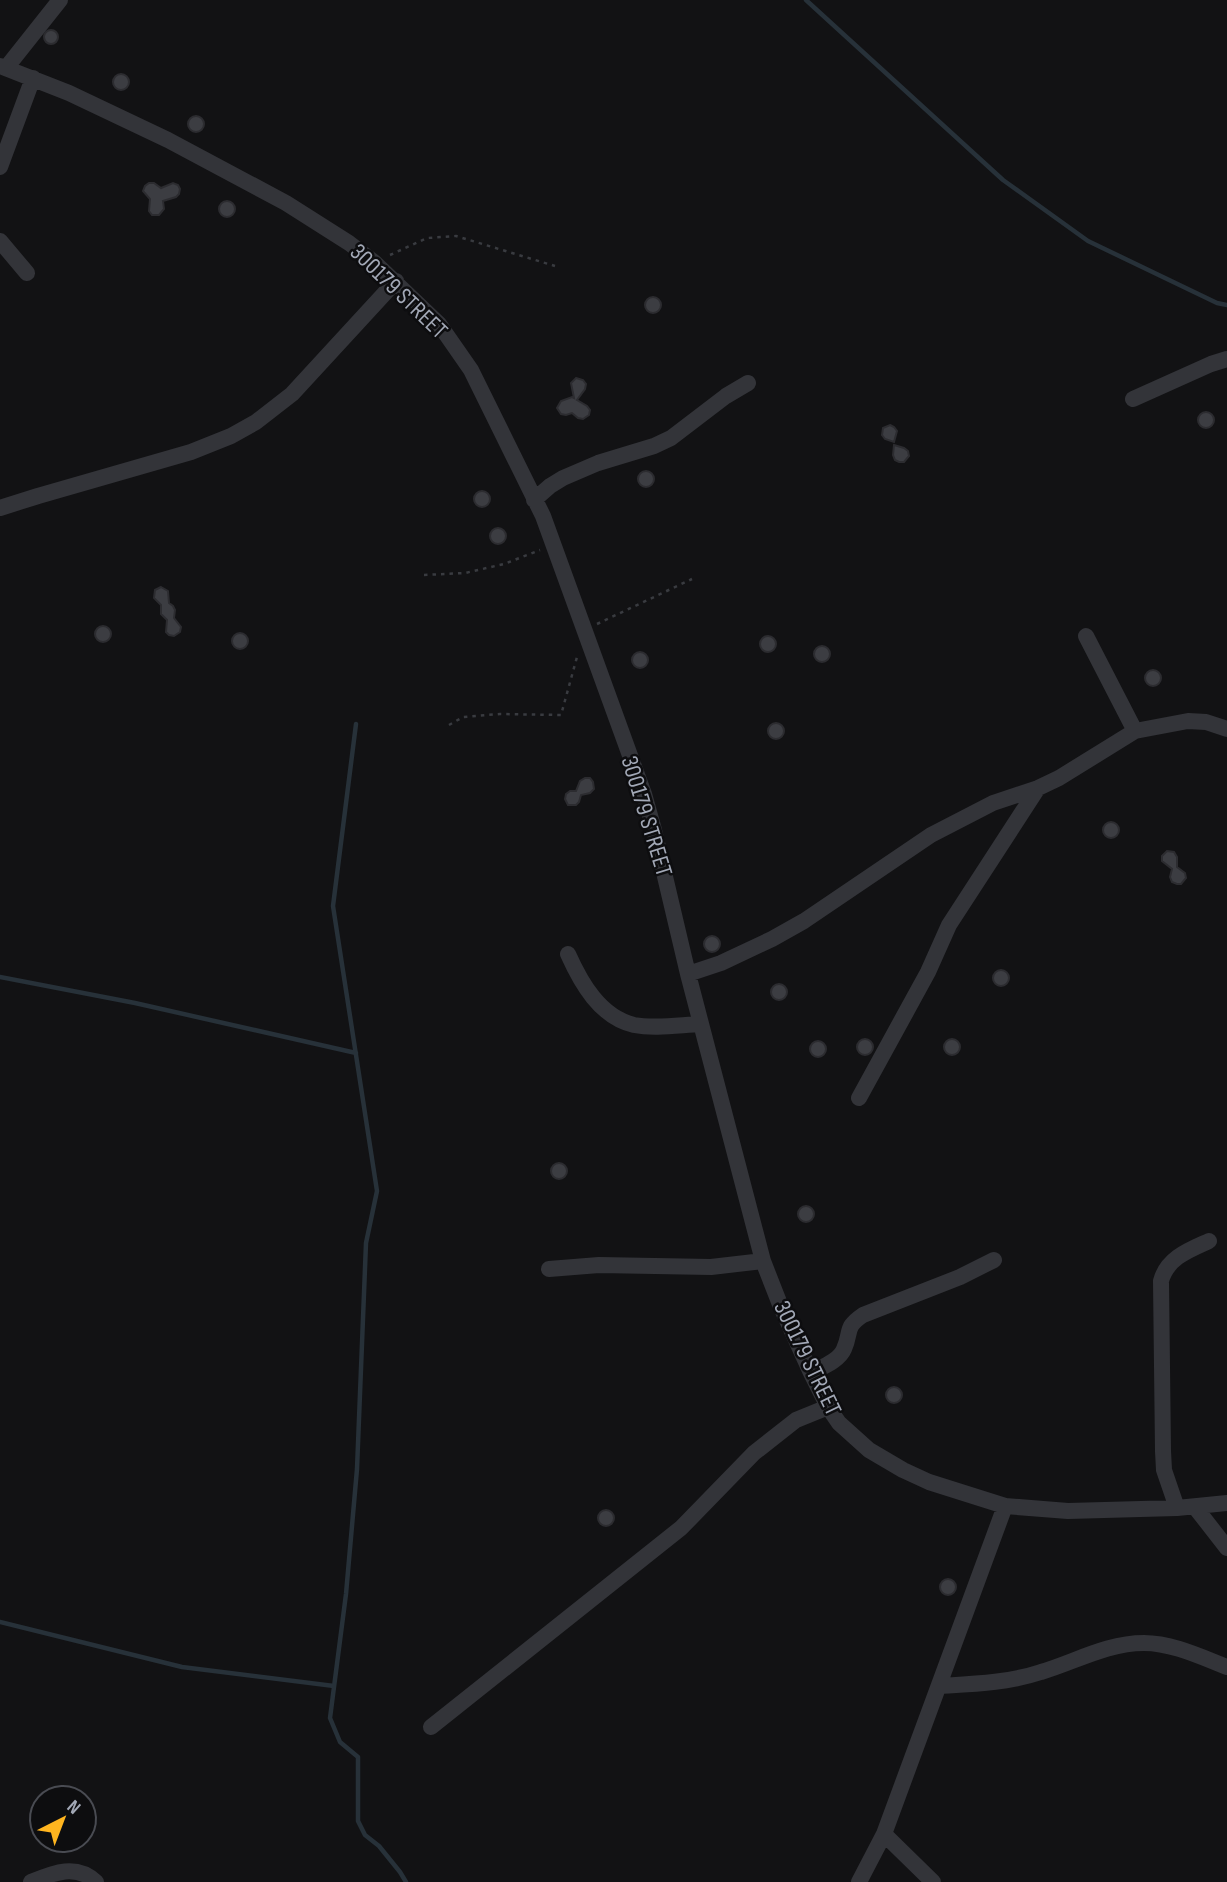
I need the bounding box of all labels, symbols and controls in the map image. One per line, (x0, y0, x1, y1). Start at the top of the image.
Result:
street label: 300179 STREET (344, 238, 454, 345)
street label: 300179 STREET (614, 752, 679, 880)
street label: 300179 STREET (767, 1296, 848, 1421)
north arrow (28, 1784, 98, 1854)
text: N (62, 1796, 85, 1819)

